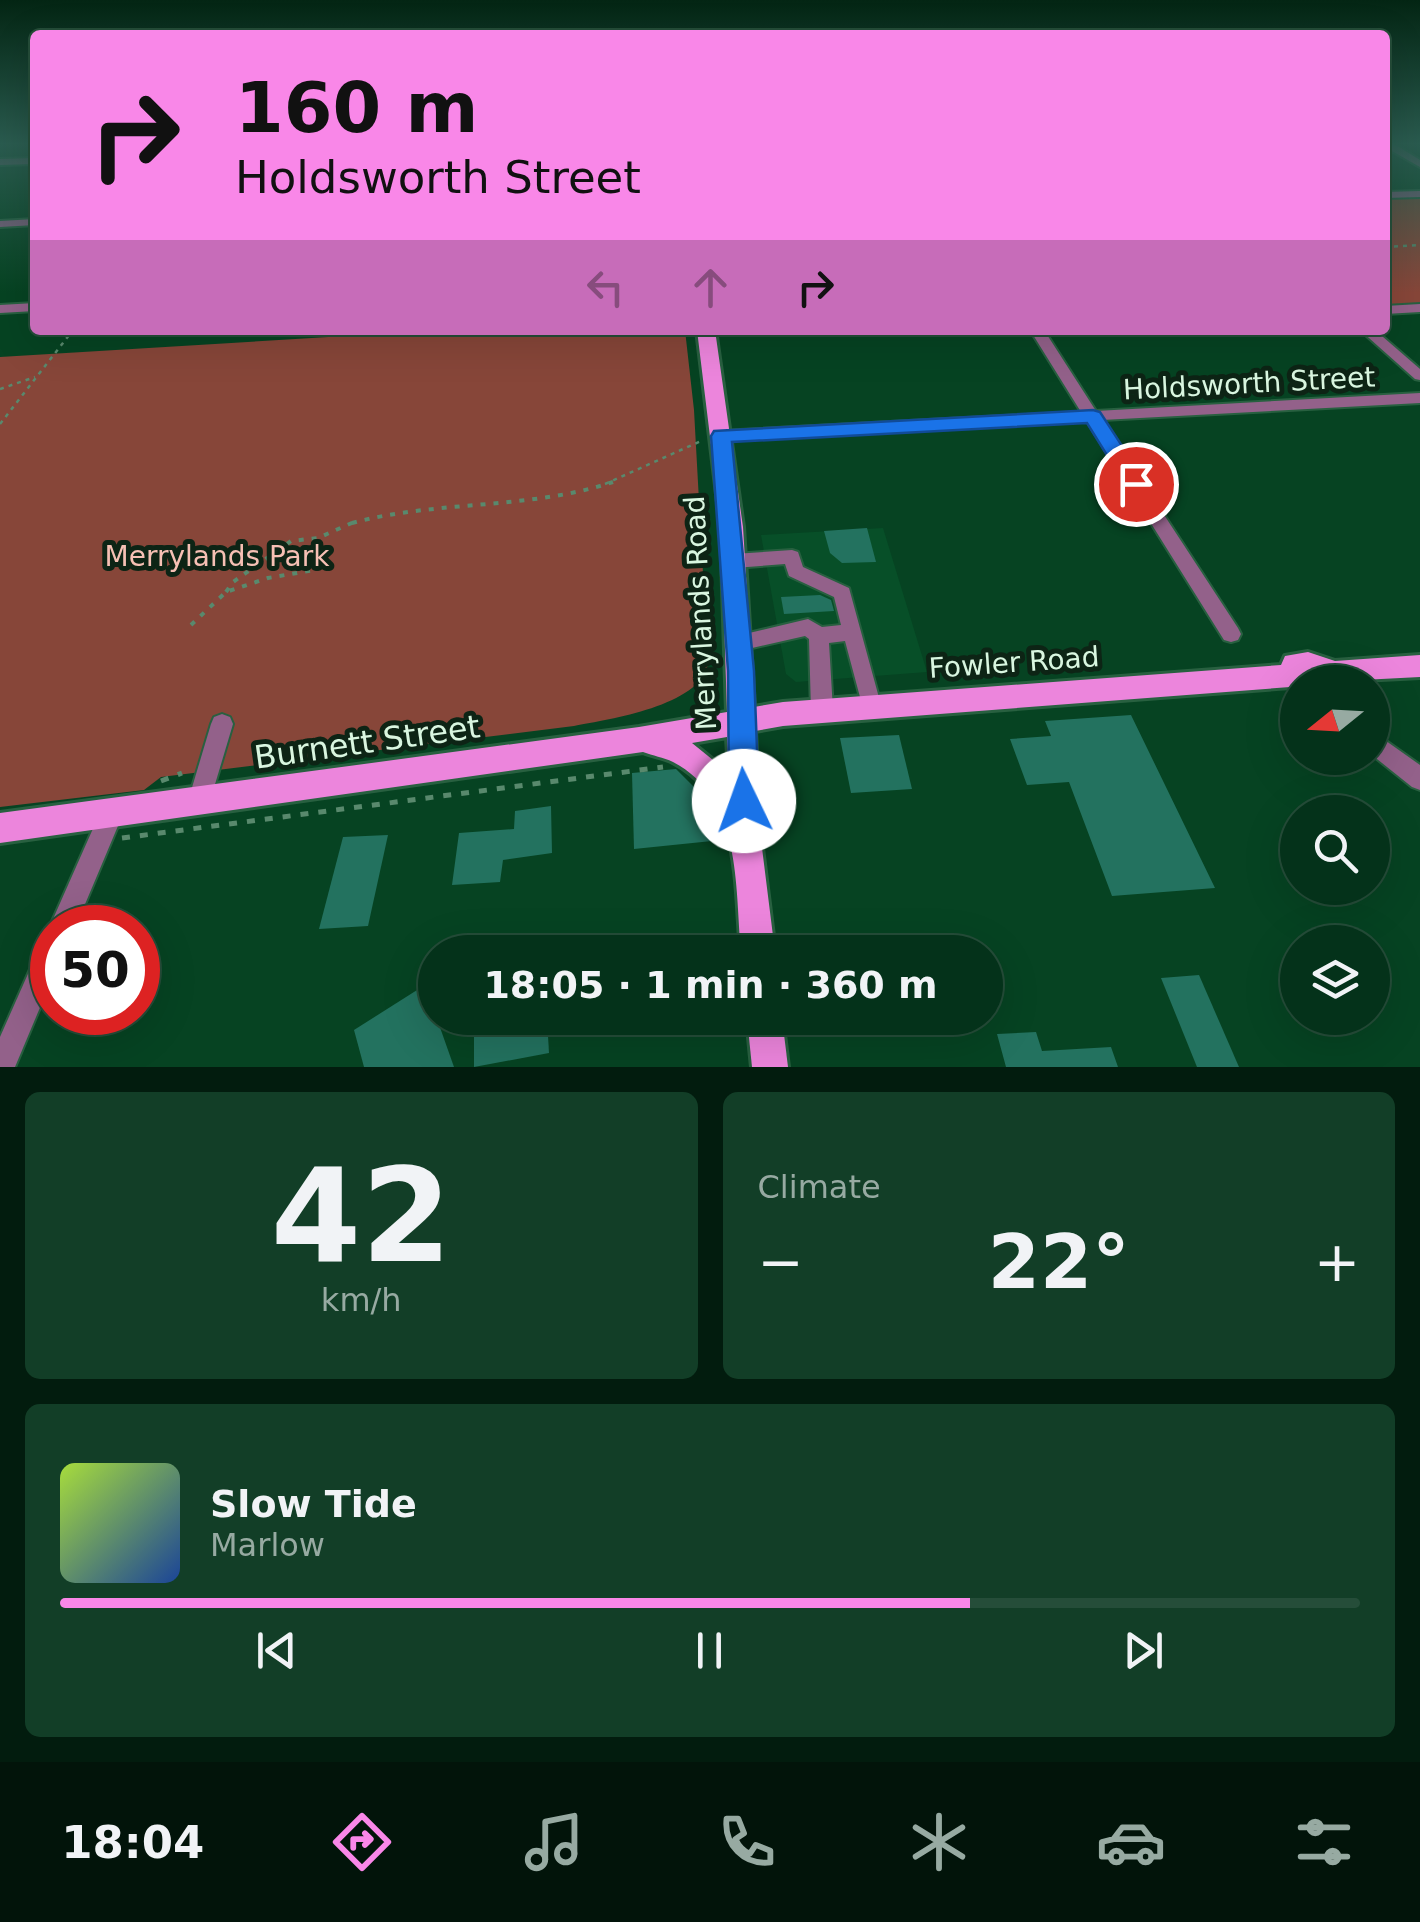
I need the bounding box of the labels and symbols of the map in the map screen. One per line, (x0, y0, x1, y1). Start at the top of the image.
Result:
street label: Holdsworth Street (1122, 360, 1376, 407)
pin (1094, 442, 1179, 527)
street label: Merrylands Road (678, 495, 723, 731)
park label: Merrylands Park (105, 540, 330, 573)
street label: Fowler Road (928, 640, 1100, 685)
north arrow (1280, 665, 1390, 775)
street label: Burnett Street (252, 707, 482, 777)
position arrow (692, 749, 796, 853)
speed limit sign: 50 (30, 905, 160, 1035)

